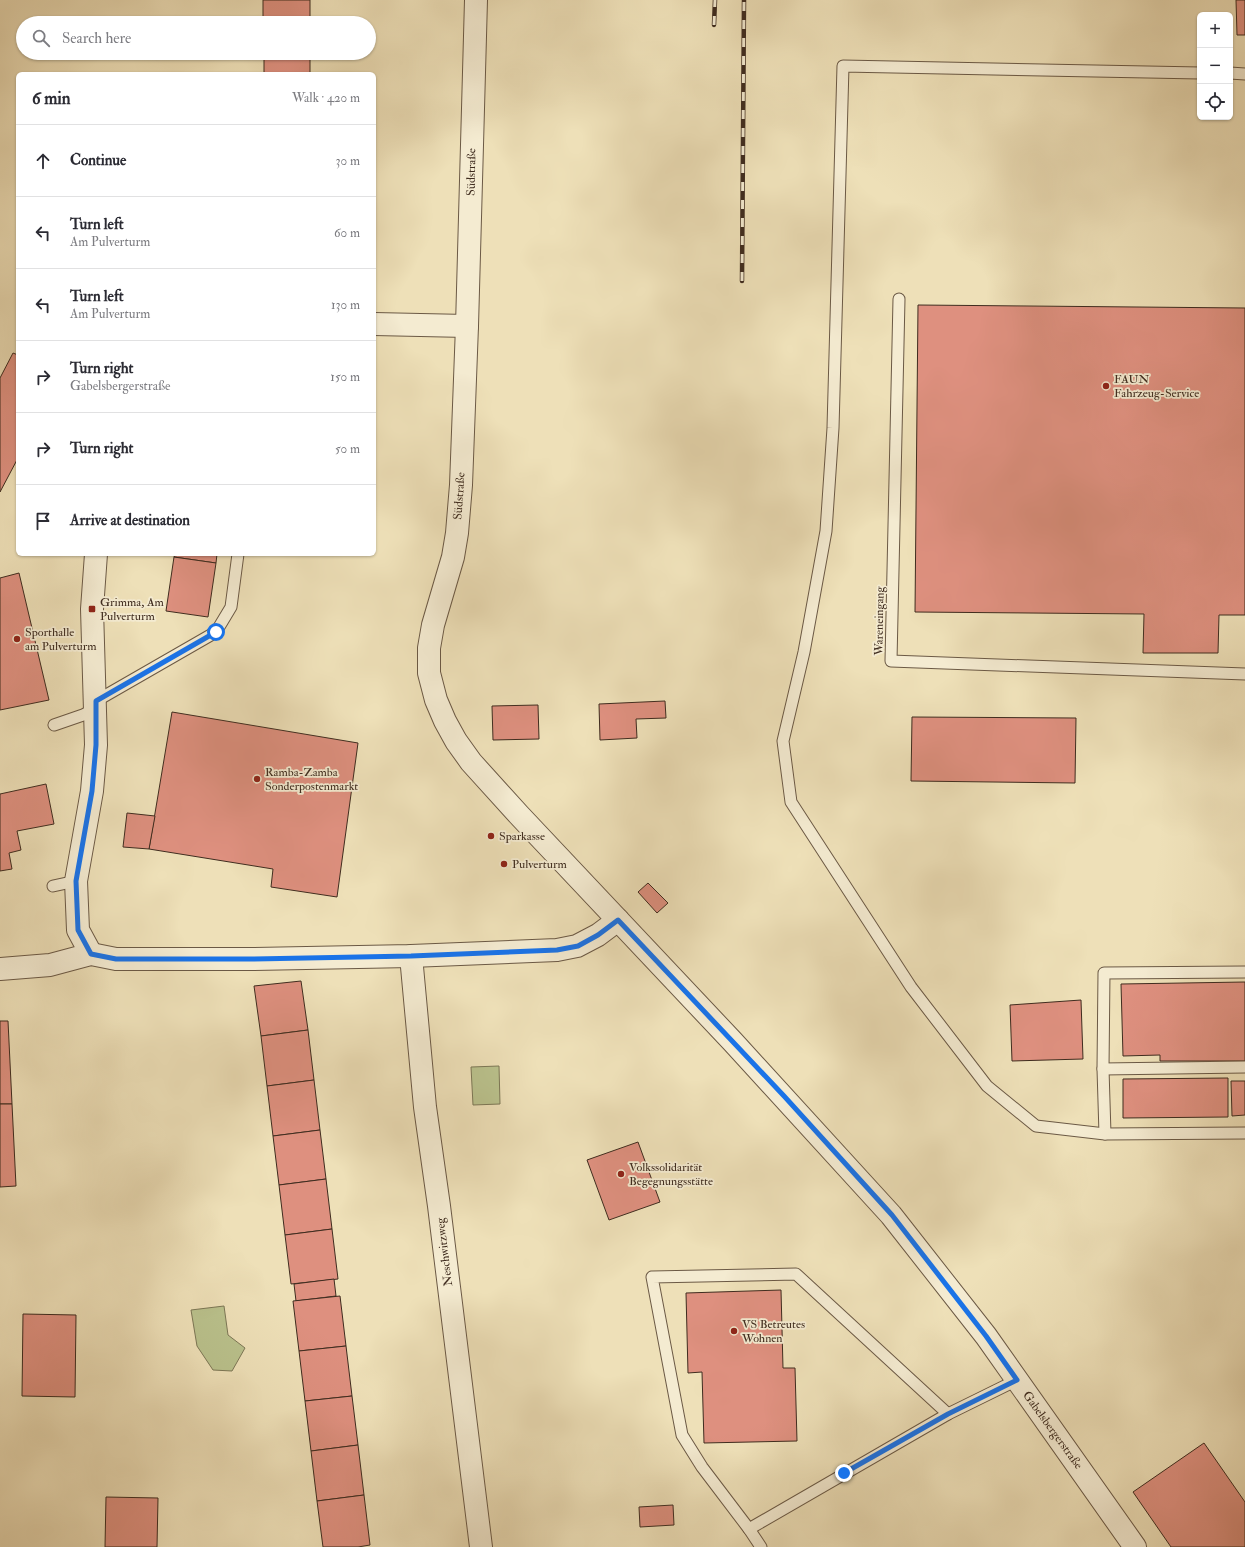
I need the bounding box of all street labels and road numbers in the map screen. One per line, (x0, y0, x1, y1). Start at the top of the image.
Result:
street label: Südstraße (464, 148, 479, 196)
street label: Südstraße (450, 472, 469, 520)
street label: Wareneingang (871, 585, 888, 657)
street label: Neschwitzweg (433, 1216, 456, 1287)
street label: Gabelsbergerstraße (1019, 1388, 1086, 1472)

